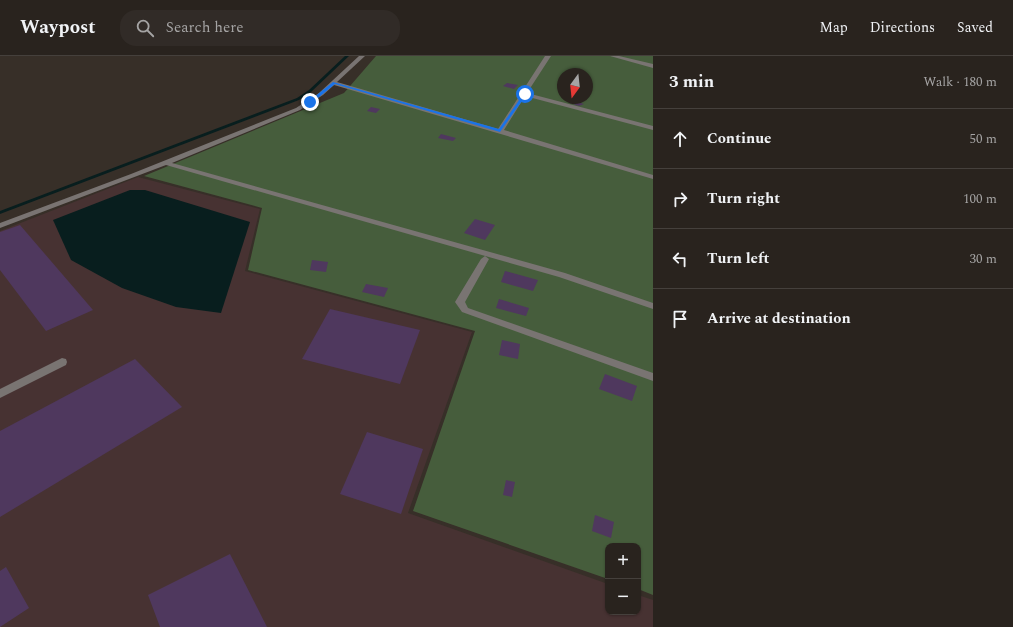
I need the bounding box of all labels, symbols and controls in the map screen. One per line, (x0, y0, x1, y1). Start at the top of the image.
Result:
search box (120, 10, 400, 46)
text: Waypost (20, 13, 96, 42)
text: Search here (166, 16, 243, 39)
icon: search (134, 17, 156, 39)
text: Map (820, 17, 848, 38)
text: Directions (870, 17, 935, 38)
text: Saved (957, 17, 993, 38)
north arrow (557, 68, 593, 104)
text: 3 min (669, 69, 714, 95)
text: Walk · 180 m (923, 72, 997, 92)
route start (516, 85, 534, 103)
route end (301, 93, 319, 111)
text: Continue (707, 127, 772, 150)
icon: ahead (669, 128, 691, 150)
text: 50 m (970, 129, 997, 149)
text: Turn right (707, 187, 780, 210)
icon: right (669, 188, 691, 210)
text: 100 m (963, 189, 997, 209)
text: Turn left (707, 247, 769, 270)
icon: left (669, 248, 691, 270)
text: 30 m (970, 249, 997, 269)
text: Arrive at destination (707, 307, 851, 330)
icon: arrive (669, 308, 691, 330)
map controls (605, 543, 641, 615)
button: + (605, 543, 641, 579)
button: − (605, 579, 641, 615)

